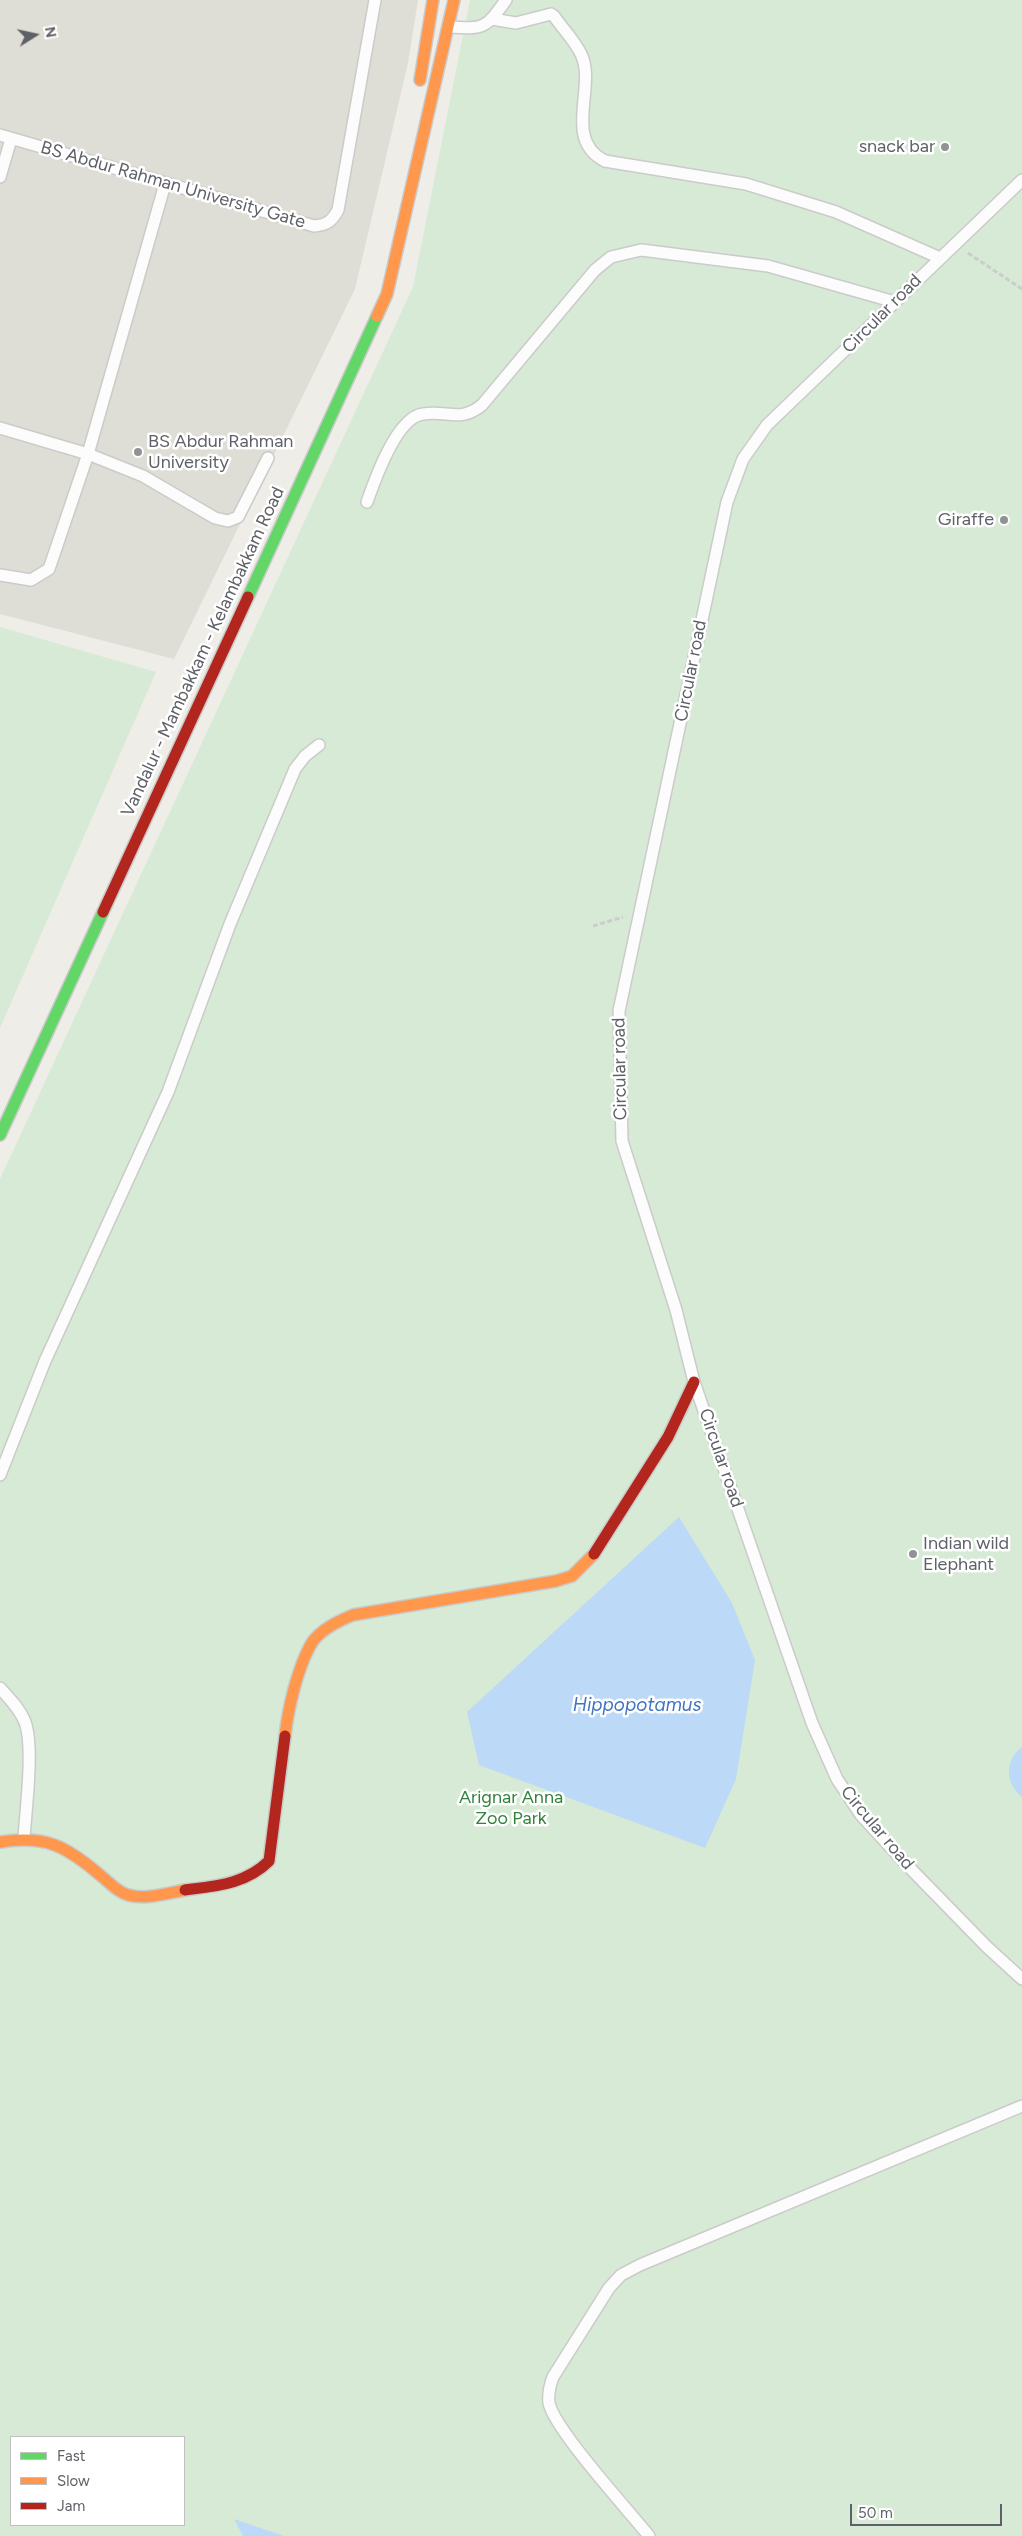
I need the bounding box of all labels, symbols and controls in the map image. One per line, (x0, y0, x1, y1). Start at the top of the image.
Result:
north arrow (10, 10, 60, 60)
text: N (41, 25, 60, 39)
place label: snack bar (859, 136, 935, 158)
street label: BS Abdur Rahman University Gate (38, 137, 308, 233)
marker: snack bar (939, 141, 951, 153)
street label: Circular road (838, 270, 926, 358)
place label: BS Abdur Rahman University (148, 431, 293, 474)
marker: BS Abdur Rahman University (132, 446, 144, 458)
street label: Vandalur - Mambakkam - Kelambakkam Road (117, 484, 289, 820)
place label: Giraffe (938, 509, 994, 531)
marker: Giraffe (998, 514, 1010, 526)
street label: Circular road (671, 618, 711, 724)
street label: Circular road (608, 1017, 632, 1121)
street label: Circular road (694, 1406, 748, 1510)
place label: Indian wild Elephant (923, 1533, 1009, 1576)
marker: Indian wild Elephant (907, 1548, 919, 1560)
water label: Hippopotamus (573, 1694, 701, 1716)
street label: Circular road (836, 1782, 918, 1874)
park label: Arignar Anna Zoo Park (459, 1787, 563, 1830)
legend (10, 2436, 185, 2526)
text: Fast (57, 2447, 85, 2465)
text: Slow (57, 2472, 90, 2490)
scale bar (852, 2494, 1004, 2526)
text: Jam (57, 2497, 85, 2515)
text: 50 m (858, 2504, 893, 2522)

